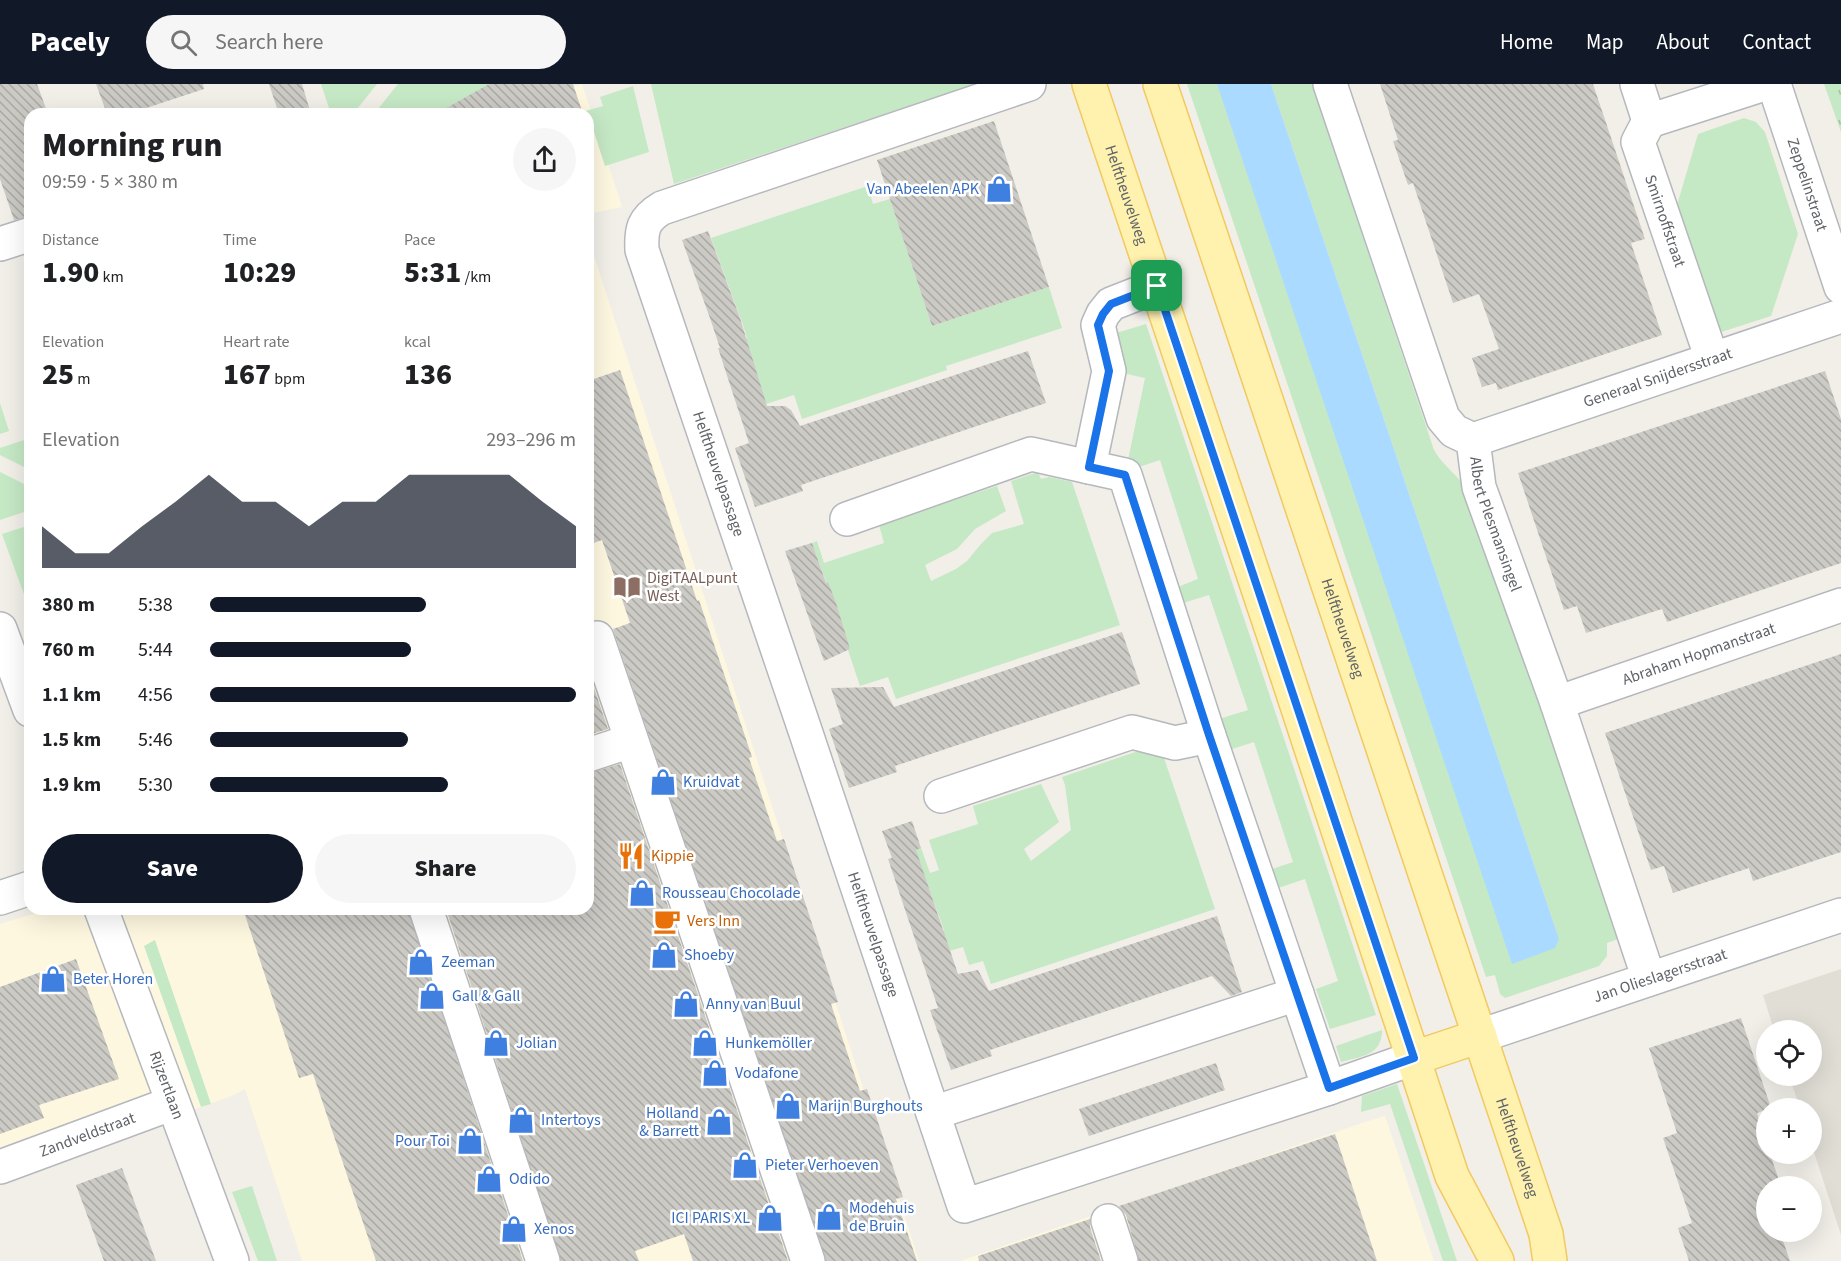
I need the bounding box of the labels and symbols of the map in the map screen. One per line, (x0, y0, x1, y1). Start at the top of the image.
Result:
street label: Zeppelinstraat (1782, 135, 1833, 235)
street label: Helftheuvelweg (1099, 142, 1153, 248)
street label: Smirnoffstraat (1639, 172, 1691, 271)
shop icon: Van Abeelen APK (984, 174, 1014, 204)
place label: Van Abeelen APK (867, 178, 980, 200)
pin (1131, 260, 1182, 311)
street label: Generaal Snijdersstraat (1580, 342, 1736, 413)
street label: Helftheuvelpassage (687, 408, 750, 539)
street label: Albert Plesmansingel (1464, 455, 1527, 595)
place label: DigiTAALpunt West (647, 567, 738, 607)
library icon: DigiTAALpunt West (612, 572, 642, 602)
street label: Helftheuvelweg (1316, 575, 1370, 681)
street label: Abraham Hopmanstraat (1619, 617, 1779, 691)
shop icon: Kruidvat (648, 767, 678, 797)
place label: Kruidvat (683, 771, 740, 793)
restaurant icon: Kippie (616, 841, 646, 871)
place label: Kippie (651, 845, 694, 867)
street label: Helftheuvelpassage (842, 869, 904, 1000)
shop icon: Rousseau Chocolade (627, 878, 657, 908)
place label: Rousseau Chocolade (662, 882, 801, 904)
cafe icon: Vers Inn (652, 906, 682, 936)
place label: Vers Inn (687, 910, 740, 932)
shop icon: Shoeby (649, 940, 679, 970)
street label: Jan Olieslagersstraat (1590, 943, 1730, 1008)
place label: Shoeby (684, 944, 735, 966)
shop icon: Zeeman (406, 947, 436, 977)
place label: Zeeman (441, 951, 495, 973)
shop icon: Beter Horen (38, 964, 68, 994)
place label: Beter Horen (73, 968, 153, 990)
shop icon: Gall & Gall (417, 981, 447, 1011)
place label: Gall & Gall (452, 985, 520, 1007)
shop icon: Anny van Buul (671, 989, 701, 1019)
place label: Anny van Buul (706, 993, 801, 1015)
shop icon: Jolian (481, 1028, 511, 1058)
shop icon: Hunkemöller (690, 1028, 720, 1058)
place label: Jolian (516, 1032, 557, 1054)
place label: Hunkemöller (725, 1032, 812, 1054)
street label: Rijzertlaan (144, 1048, 189, 1123)
shop icon: Vodafone (700, 1058, 730, 1088)
place label: Vodafone (735, 1062, 799, 1084)
shop icon: Marijn Burghouts (773, 1091, 803, 1121)
place label: Marijn Burghouts (808, 1095, 923, 1117)
street label: Helftheuvelweg (1490, 1095, 1544, 1201)
place label: Holland & Barrett (639, 1102, 700, 1142)
shop icon: Intertoys (506, 1105, 536, 1135)
street label: Zandveldstraat (36, 1107, 139, 1163)
shop icon: Holland & Barrett (704, 1107, 734, 1137)
place label: Intertoys (541, 1109, 601, 1131)
shop icon: Pour Toi (455, 1126, 485, 1156)
place label: Pour Toi (395, 1130, 450, 1152)
shop icon: Pieter Verhoeven (730, 1150, 760, 1180)
place label: Pieter Verhoeven (765, 1154, 879, 1176)
shop icon: Odido (474, 1164, 504, 1194)
place label: Odido (509, 1168, 550, 1190)
place label: Modehuis de Bruin (849, 1197, 914, 1237)
shop icon: Modehuis de Bruin (814, 1202, 844, 1232)
shop icon: ICI PARIS XL (755, 1203, 785, 1233)
place label: ICI PARIS XL (671, 1207, 750, 1229)
shop icon: Xenos (499, 1214, 529, 1244)
place label: Xenos (534, 1218, 574, 1240)

